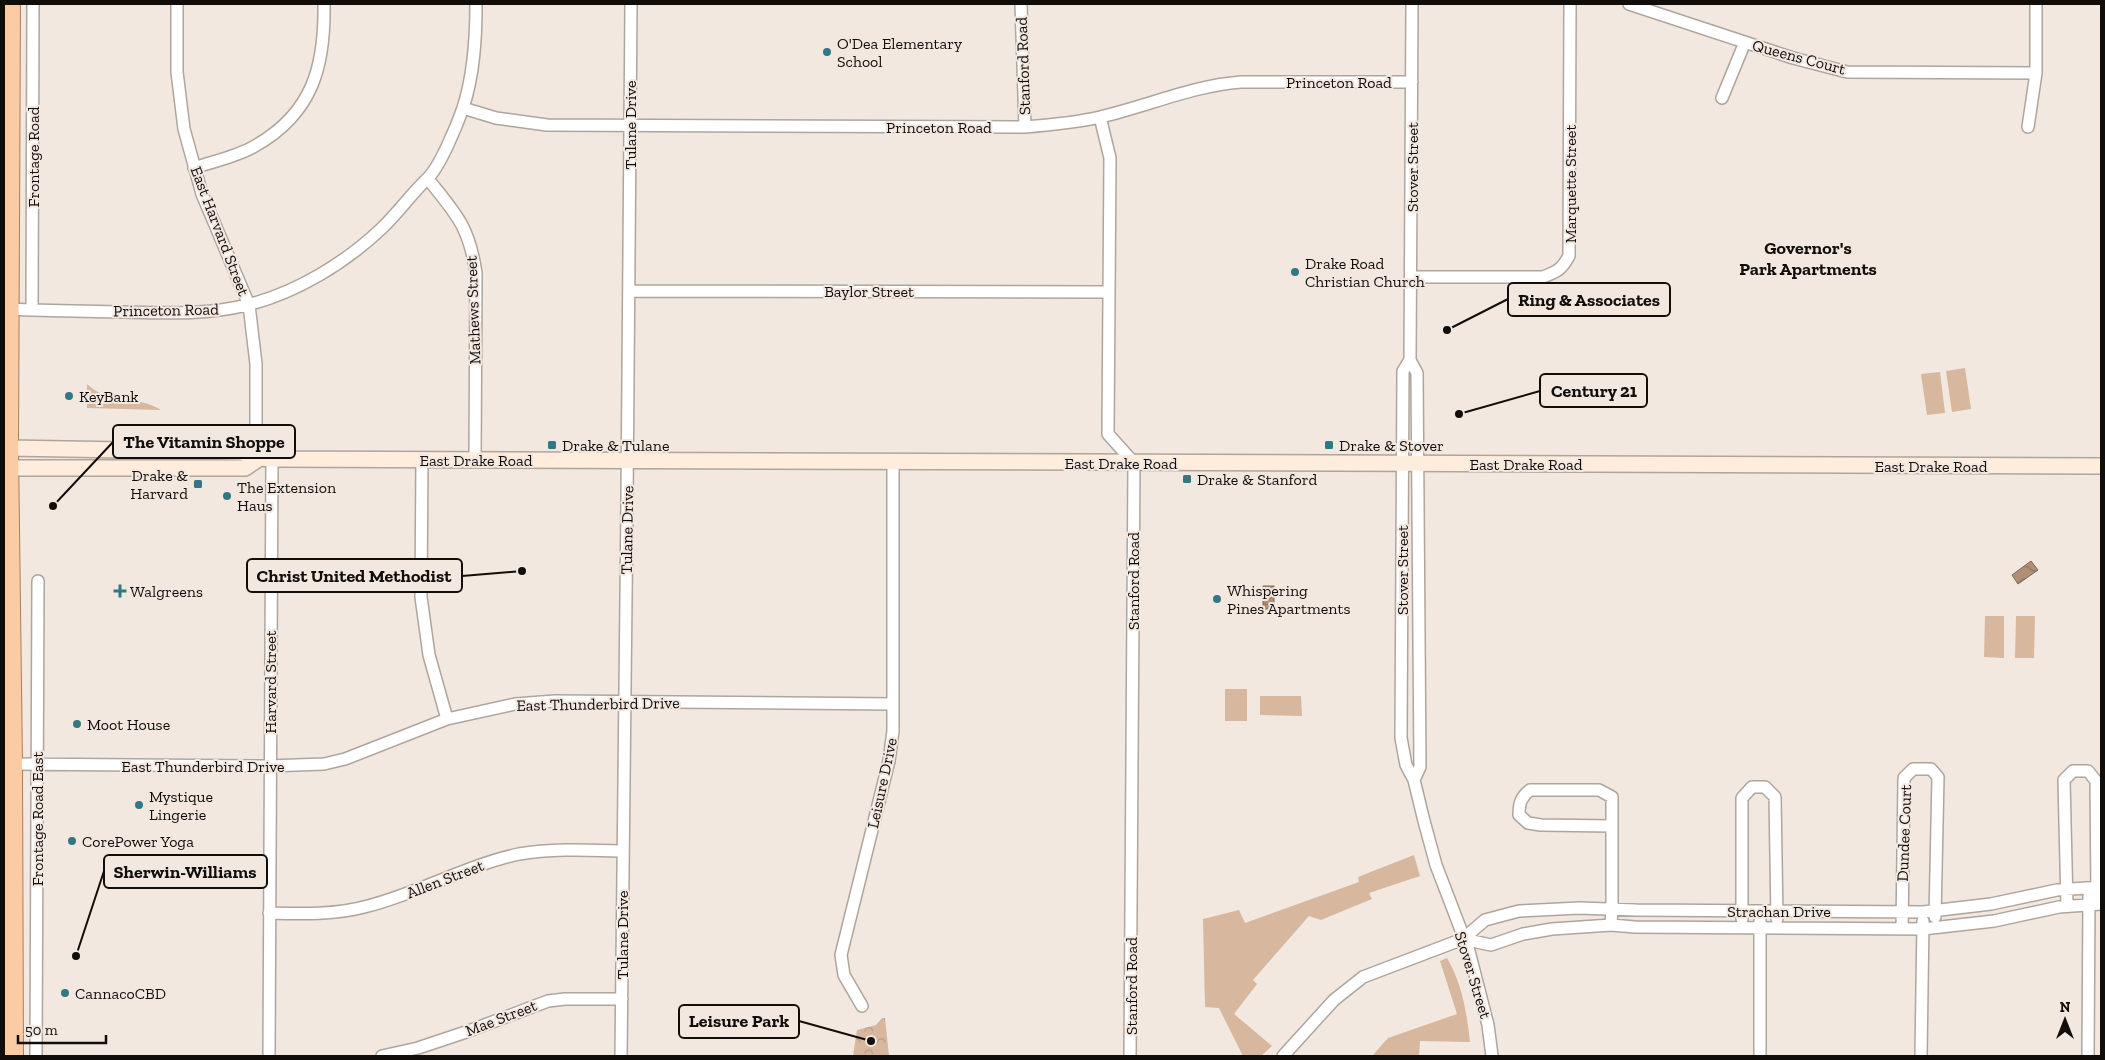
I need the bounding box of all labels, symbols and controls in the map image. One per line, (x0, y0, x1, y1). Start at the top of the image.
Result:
street label: Stanford Road (1012, 16, 1034, 115)
place label: O'Dea Elementary School (837, 34, 963, 71)
street label: Queens Court (1750, 35, 1848, 79)
marker: O'Dea Elementary School (821, 46, 833, 58)
street label: Princeton Road (1286, 73, 1392, 92)
street label: Tulane Drive (621, 81, 640, 169)
street label: Frontage Road (24, 106, 43, 208)
street label: Princeton Road (886, 118, 992, 137)
street label: Stover Street (1403, 122, 1422, 212)
street label: Marquette Street (1561, 125, 1580, 243)
street label: East Harvard Street (187, 164, 253, 299)
district label: Governor's Park Apartments (1739, 237, 1877, 280)
place label: Drake Road Christian Church (1305, 254, 1425, 291)
street label: Mathews Street (462, 255, 484, 365)
marker: Drake Road Christian Church (1289, 266, 1301, 278)
street label: Baylor Street (824, 282, 914, 301)
callout: Ring & Associates (1508, 283, 1670, 316)
text: Ring & Associates (1518, 289, 1660, 311)
street label: Princeton Road (113, 300, 219, 320)
callout: Century 21 (1540, 374, 1647, 407)
text: Century 21 (1551, 380, 1637, 402)
place label: KeyBank (79, 387, 139, 406)
marker: KeyBank (63, 390, 75, 402)
callout: The Vitamin Shoppe (113, 425, 295, 458)
text: The Vitamin Shoppe (123, 431, 285, 453)
place label: Drake & Tulane (562, 436, 670, 455)
place label: Drake & Stover (1339, 436, 1444, 455)
marker: Drake & Tulane (546, 439, 558, 451)
marker: Drake & Stover (1323, 439, 1335, 451)
street label: East Drake Road (419, 451, 533, 470)
street label: East Drake Road (1064, 454, 1178, 473)
street label: East Drake Road (1469, 455, 1583, 474)
street label: East Drake Road (1874, 457, 1988, 476)
place label: Drake & Harvard (130, 466, 188, 503)
place label: Drake & Stanford (1197, 470, 1318, 489)
marker: Drake & Stanford (1181, 473, 1193, 485)
marker: Drake & Harvard (192, 478, 204, 490)
place label: The Extension Haus (237, 478, 337, 515)
street label: Tulane Drive (617, 485, 637, 575)
marker: The Extension Haus (221, 490, 233, 502)
street label: Stover Street (1393, 525, 1412, 615)
street label: Stanford Road (1124, 532, 1143, 630)
callout: Christ United Methodist (247, 559, 462, 592)
text: Christ United Methodist (257, 565, 452, 587)
place label: Whispering Pines Apartments (1227, 581, 1350, 618)
place label: Walgreens (130, 582, 203, 601)
marker: Walgreens (114, 585, 126, 597)
marker: Whispering Pines Apartments (1211, 593, 1223, 605)
street label: Harvard Street (261, 630, 280, 734)
street label: East Thunderbird Drive (516, 693, 680, 715)
place label: Moot House (87, 715, 170, 734)
marker: Moot House (71, 718, 83, 730)
street label: Leisure Drive (863, 736, 901, 830)
street label: Frontage Road East (28, 752, 47, 886)
street label: East Thunderbird Drive (121, 757, 285, 776)
street label: Dundee Court (1893, 784, 1915, 882)
place label: Mystique Lingerie (149, 787, 213, 824)
marker: Mystique Lingerie (133, 799, 145, 811)
place label: CorePower Yoga (82, 832, 194, 851)
marker: CorePower Yoga (66, 835, 78, 847)
callout: Sherwin-Williams (104, 855, 267, 888)
street label: Allen Street (404, 856, 486, 902)
text: Sherwin-Williams (114, 861, 257, 883)
street label: Tulane Drive (613, 891, 632, 979)
street label: Strachan Drive (1727, 902, 1831, 921)
street label: Stover Street (1451, 929, 1495, 1021)
street label: Stanford Road (1122, 937, 1141, 1035)
place label: CannacoCBD (75, 984, 166, 1003)
marker: CannacoCBD (59, 987, 71, 999)
north arrow (2040, 995, 2090, 1045)
street label: Mae Street (463, 996, 539, 1040)
text: N (2060, 999, 2071, 1016)
callout: Leisure Park (679, 1005, 799, 1038)
text: Leisure Park (689, 1010, 789, 1032)
scale bar (18, 1012, 105, 1044)
text: 50 m (25, 1021, 58, 1039)

